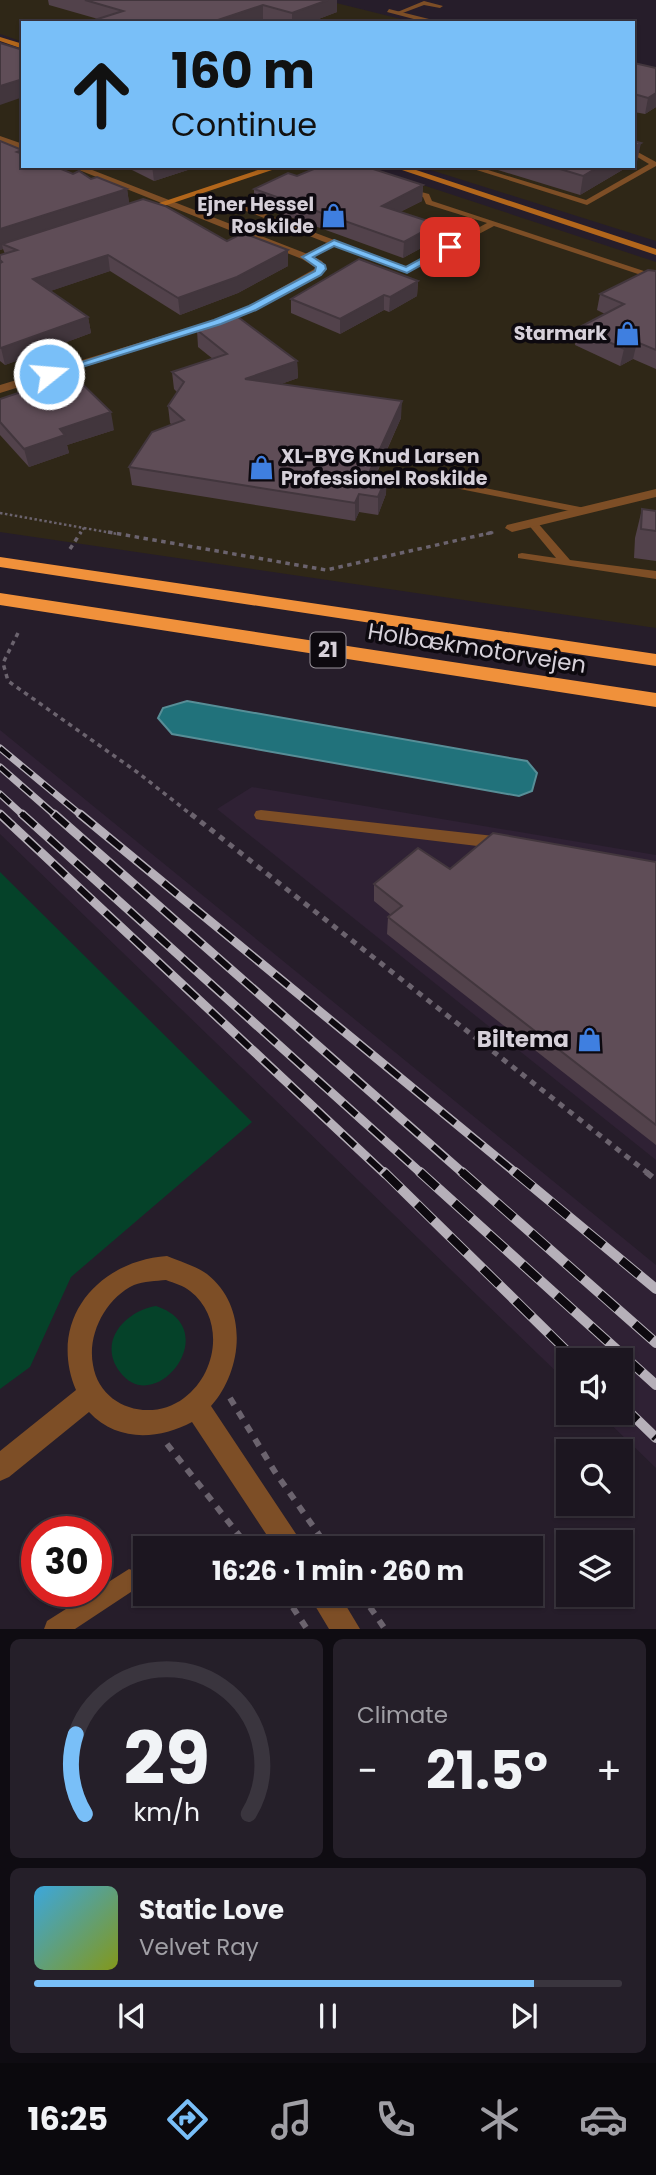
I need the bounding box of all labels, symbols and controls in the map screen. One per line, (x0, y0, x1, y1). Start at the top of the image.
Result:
text: 160 m (171, 37, 315, 105)
icon: ahead (56, 49, 147, 140)
text: Continue (171, 102, 317, 147)
place label: Ejner Hessel Roskilde (197, 191, 314, 240)
shop icon: Ejner Hessel Roskilde (320, 201, 348, 229)
pin (420, 217, 480, 277)
icon: arrive (431, 228, 469, 266)
shop icon: Starmark (613, 319, 641, 347)
place label: Starmark (514, 320, 607, 347)
position arrow (12, 337, 86, 411)
place label: XL-BYG Knud Larsen Professionel Roskilde (281, 443, 488, 492)
shop icon: XL-BYG Knud Larsen Professionel Roskilde (247, 453, 275, 481)
street label: Holbækmotorvejen (365, 615, 589, 681)
road number: 21 (310, 632, 346, 668)
place label: Biltema (477, 1023, 569, 1055)
shop icon: Biltema (575, 1025, 603, 1053)
map controls (556, 1348, 633, 1607)
button: sound (556, 1348, 633, 1425)
button: search (556, 1439, 633, 1516)
speed limit sign: 30 (21, 1516, 112, 1607)
button: layers (556, 1530, 633, 1607)
text: 16:26 · 1 min · 260 m (212, 1553, 464, 1589)
text: Climate (357, 1699, 448, 1731)
text: 29 (123, 1709, 210, 1810)
text: 21.5° (426, 1734, 548, 1807)
text: − (357, 1744, 378, 1797)
text: + (596, 1744, 622, 1797)
text: km/h (133, 1795, 200, 1830)
text: Static Love (139, 1892, 284, 1928)
text: Velvet Ray (139, 1931, 259, 1963)
icon: previous (113, 1997, 151, 2035)
icon: pause (309, 1997, 347, 2035)
icon: next (505, 1997, 543, 2035)
icon: directions (163, 2095, 212, 2144)
icon: music (267, 2095, 316, 2144)
icon: phone (371, 2095, 420, 2144)
icon: climate (475, 2095, 524, 2144)
icon: car (579, 2095, 628, 2144)
text: 16:25 (28, 2096, 108, 2141)

